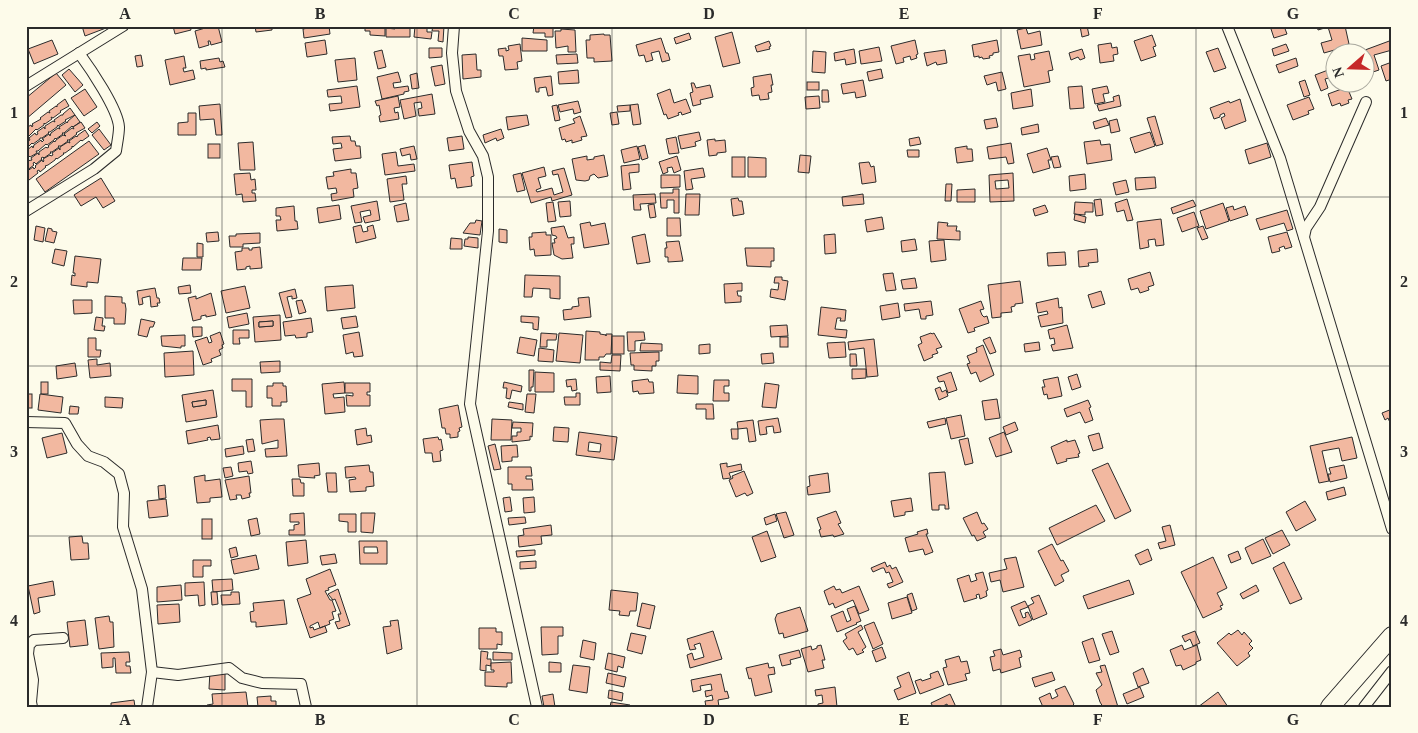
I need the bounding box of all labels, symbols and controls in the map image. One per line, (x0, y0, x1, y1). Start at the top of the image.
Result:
text: A (119, 5, 131, 22)
text: B (315, 5, 326, 22)
text: C (508, 5, 520, 22)
text: D (703, 5, 715, 22)
text: E (899, 5, 909, 22)
text: F (1093, 5, 1103, 22)
text: G (1287, 5, 1300, 22)
north arrow (1326, 42, 1376, 92)
text: N (1329, 65, 1347, 80)
text: 1 (10, 104, 18, 121)
text: 1 (1400, 104, 1408, 121)
text: 2 (10, 273, 18, 290)
text: 2 (1400, 273, 1408, 290)
text: 3 (10, 443, 18, 460)
text: 3 (1400, 443, 1408, 460)
text: 4 (10, 612, 18, 629)
text: 4 (1400, 612, 1408, 629)
text: A (119, 711, 131, 728)
text: B (315, 711, 326, 728)
text: C (508, 711, 520, 728)
text: D (703, 711, 715, 728)
text: E (899, 711, 909, 728)
text: F (1093, 711, 1103, 728)
text: G (1287, 711, 1300, 728)

